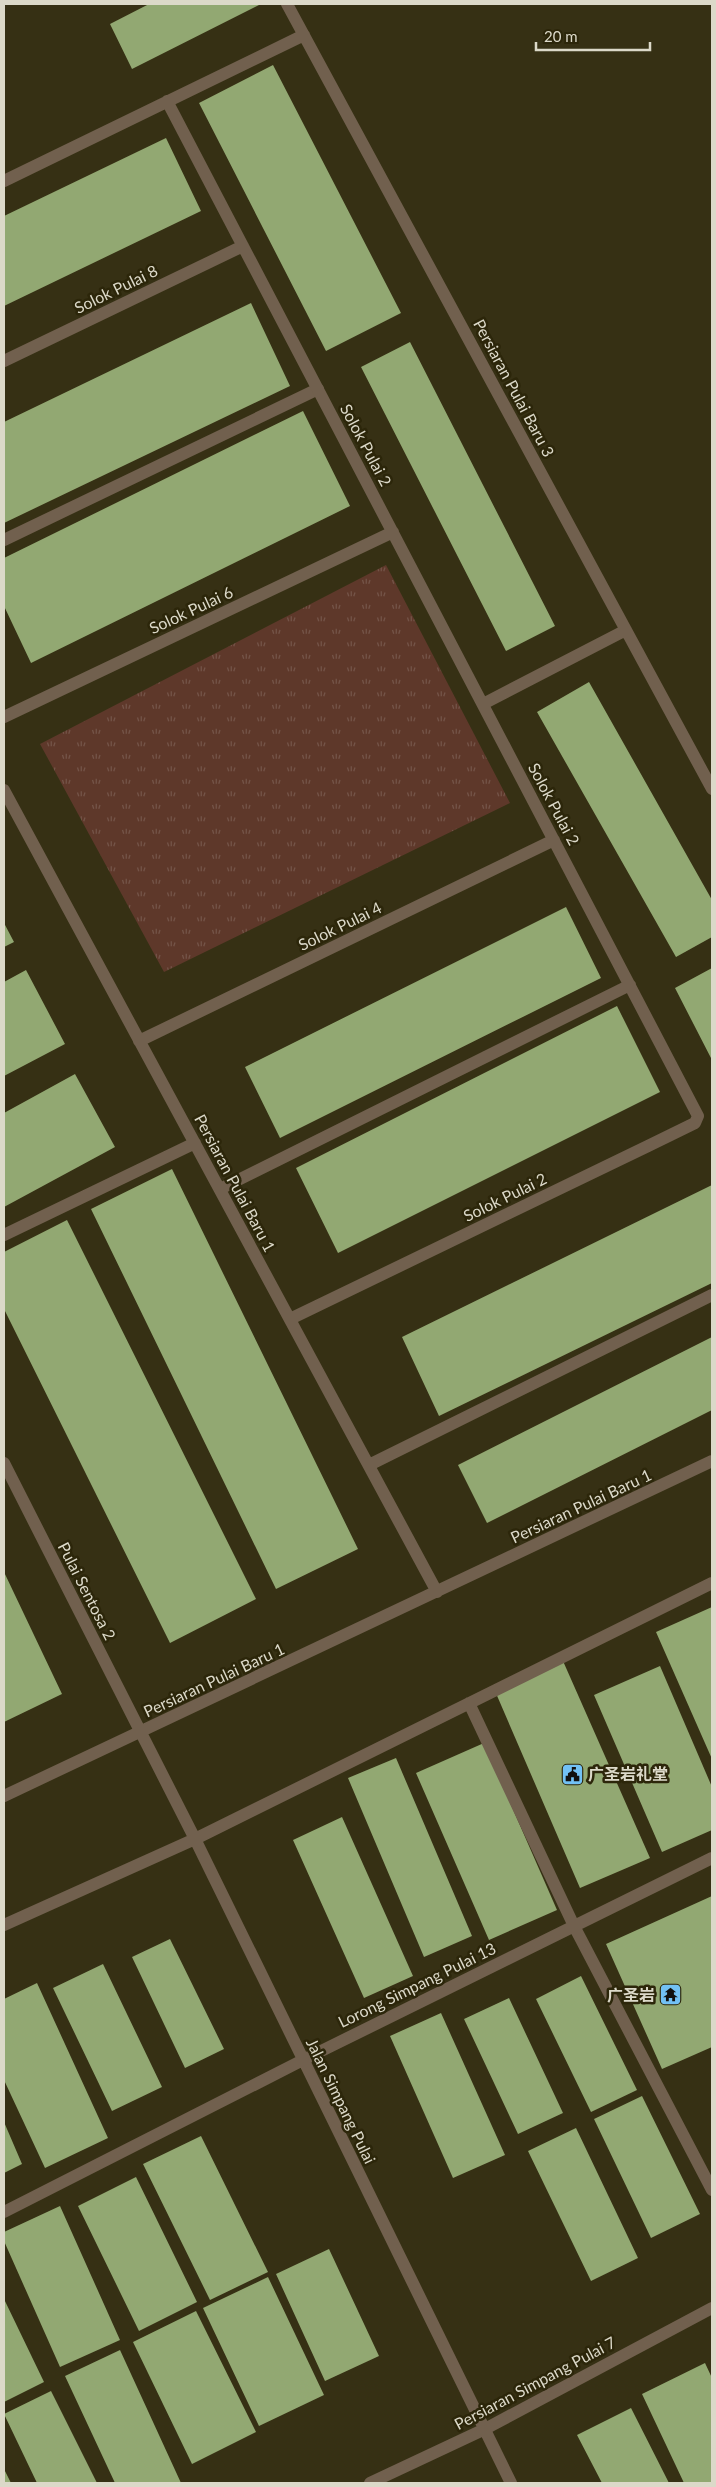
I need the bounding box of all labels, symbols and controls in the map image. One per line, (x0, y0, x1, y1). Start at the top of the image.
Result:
scale bar (536, 20, 650, 52)
text: 20 m (544, 27, 578, 45)
street label: Solok Pulai 8 (71, 260, 160, 317)
street label: Persiaran Pulai Baru 3 (470, 316, 559, 460)
street label: Solok Pulai 2 (337, 400, 396, 489)
street label: Solok Pulai 6 (146, 582, 236, 637)
street label: Solok Pulai 2 (525, 759, 584, 848)
street label: Solok Pulai 4 (295, 897, 384, 954)
street label: Persiaran Pulai Baru 1 (191, 1111, 280, 1255)
street label: Solok Pulai 2 (460, 1168, 549, 1225)
street label: Persiaran Pulai Baru 1 (507, 1465, 654, 1547)
street label: Pulai Sentosa 2 (55, 1539, 120, 1643)
street label: Persiaran Pulai Baru 1 (140, 1639, 287, 1721)
public building icon: 广圣岩礼堂 (560, 1762, 584, 1786)
place label: 广圣岩礼堂 (588, 1764, 668, 1783)
street label: Lorong Simpang Pulai 13 (335, 1938, 499, 2031)
temple icon: 广圣岩 (659, 1983, 683, 2007)
place label: 广圣岩 (607, 1985, 655, 2004)
street label: Jalan Simpang Pulai (303, 2035, 380, 2167)
street label: Persiaran Simpang Pulai 7 (451, 2332, 619, 2433)

